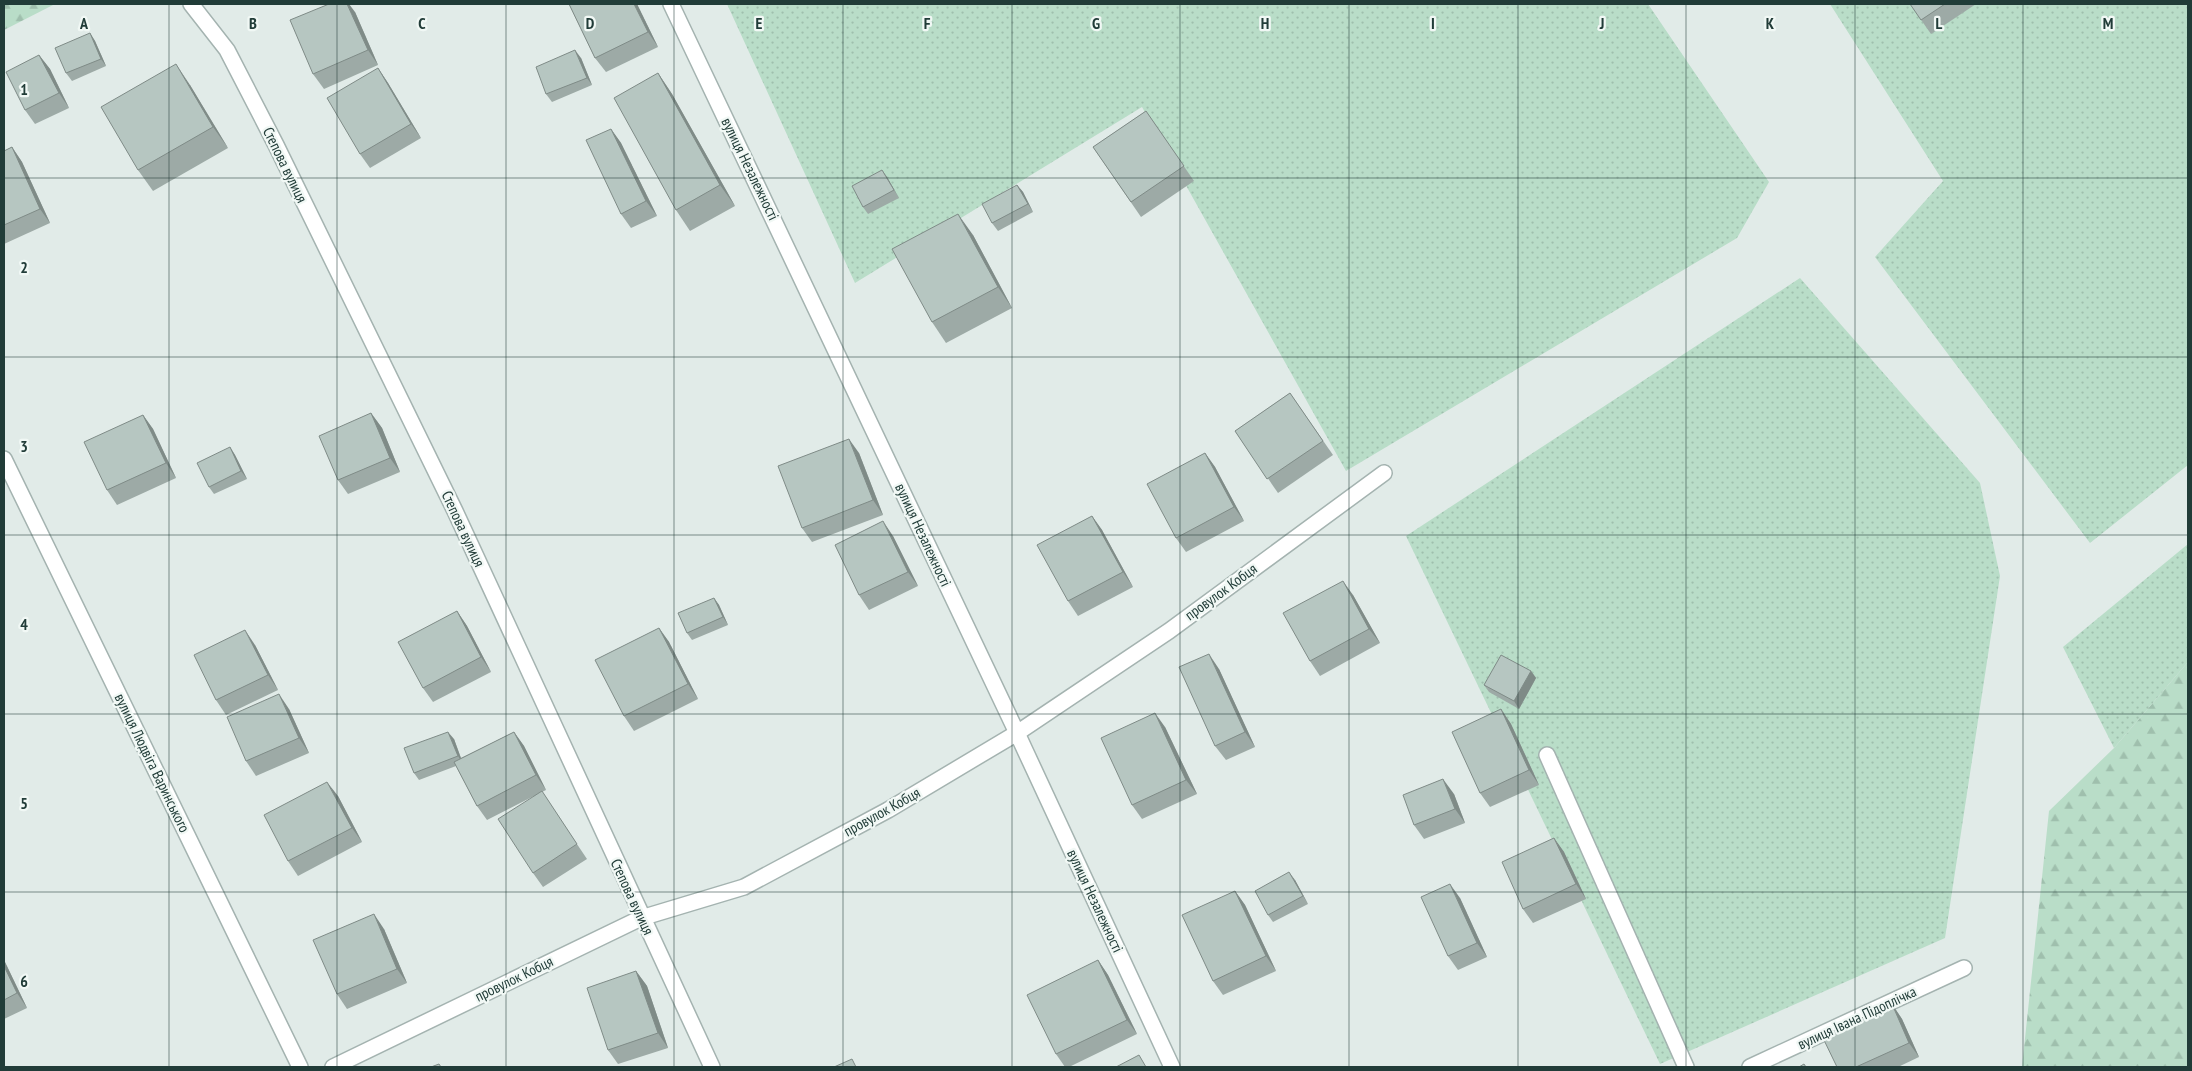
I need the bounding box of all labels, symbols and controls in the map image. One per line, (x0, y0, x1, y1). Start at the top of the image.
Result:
text: A (79, 13, 89, 33)
text: B (249, 13, 257, 33)
text: C (418, 13, 426, 33)
text: D (586, 13, 595, 33)
text: E (756, 13, 763, 33)
text: F (924, 13, 931, 33)
text: G (1092, 13, 1100, 33)
text: H (1261, 13, 1269, 33)
text: I (1431, 13, 1435, 33)
text: J (1599, 13, 1604, 33)
text: K (1766, 13, 1775, 33)
text: L (1936, 13, 1943, 33)
text: M (2103, 13, 2113, 33)
text: 1 (20, 79, 28, 99)
street label: вулиця Незалежності (717, 114, 783, 223)
street label: Степова вулиця (259, 124, 312, 206)
text: 2 (20, 257, 28, 277)
text: 3 (20, 436, 28, 456)
street label: вулиця Незалежності (891, 480, 956, 589)
street label: Степова вулиця (438, 488, 489, 570)
street label: провулок Кобця (1181, 559, 1261, 624)
text: 4 (20, 614, 28, 634)
street label: вулиця Людвіга Варинського (111, 690, 194, 835)
street label: провулок Кобця (840, 783, 924, 840)
text: 5 (20, 793, 28, 813)
street label: вулиця Незалежності (1063, 846, 1128, 955)
street label: Степова вулиця (607, 856, 658, 938)
street label: провулок Кобця (472, 951, 556, 1006)
text: 6 (20, 971, 28, 991)
street label: вулиця Івана Підоплічка (1794, 982, 1919, 1053)

